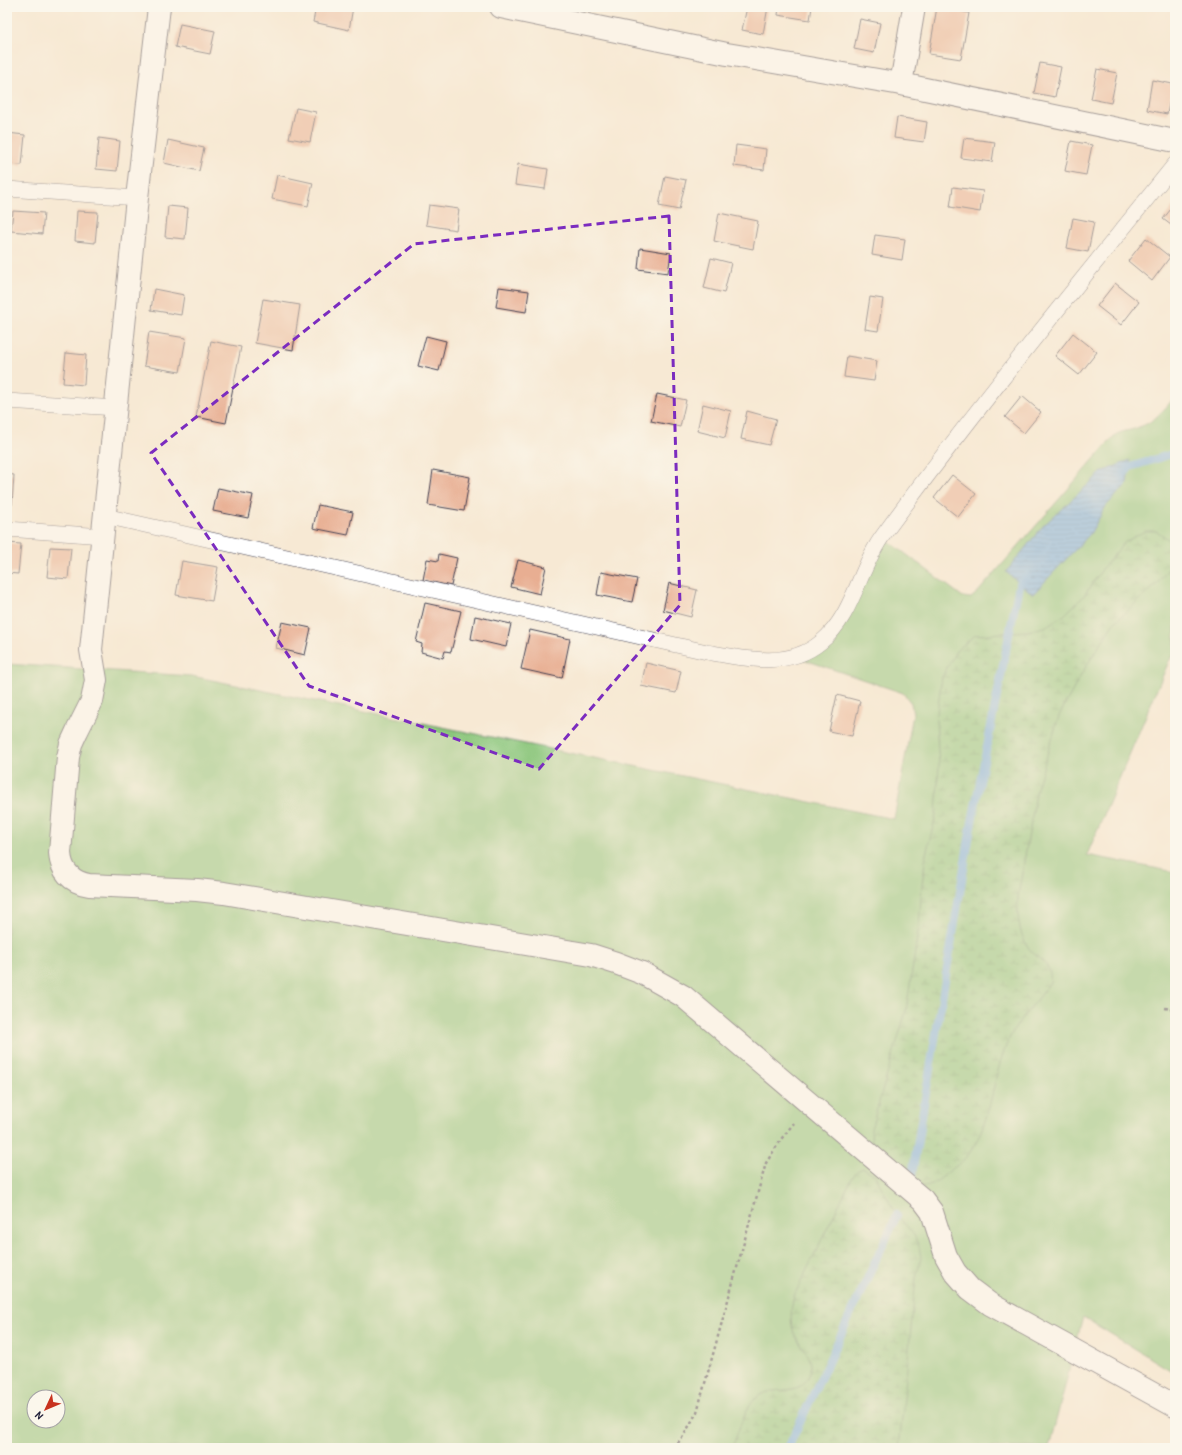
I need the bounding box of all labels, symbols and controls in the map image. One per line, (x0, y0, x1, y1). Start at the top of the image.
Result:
north arrow (26, 1389, 66, 1429)
text: N (32, 1409, 46, 1423)

